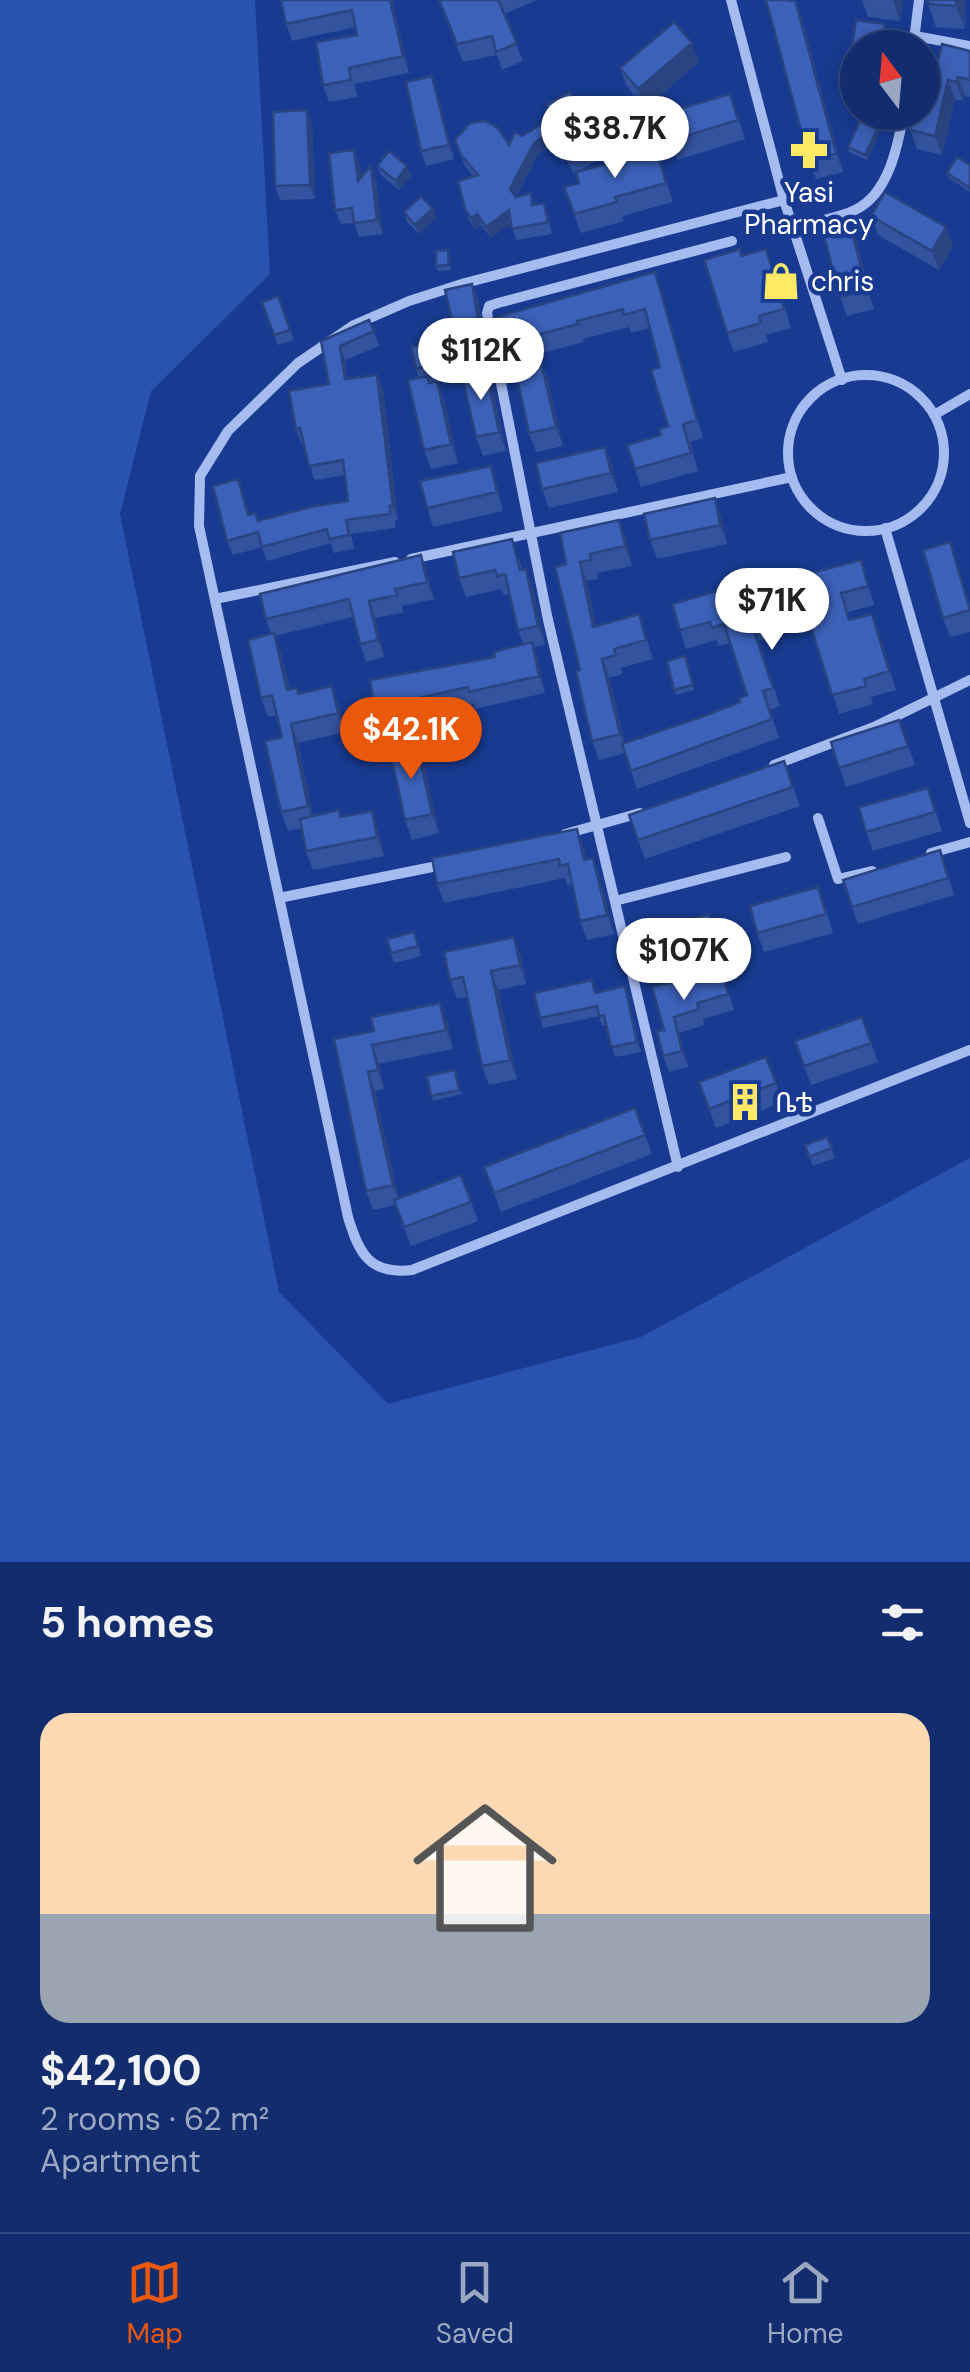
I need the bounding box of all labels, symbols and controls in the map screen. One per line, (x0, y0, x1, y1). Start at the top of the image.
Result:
north arrow (840, 30, 940, 130)
map controls (840, 30, 940, 130)
pin: $38.7K (534, 96, 696, 181)
text: $38.7K (563, 107, 667, 149)
pharmacy icon: Yasi Pharmacy (788, 129, 830, 171)
place label: Yasi Pharmacy (744, 174, 874, 243)
shop icon: chris (760, 260, 802, 302)
place label: chris (811, 263, 874, 300)
pin: $112K (411, 318, 551, 403)
text: $112K (440, 329, 522, 371)
pin: $71K (713, 568, 831, 653)
text: $71K (737, 579, 807, 621)
pin: $42.1K (330, 697, 492, 782)
text: $42.1K (362, 708, 460, 750)
pin: $107K (614, 918, 754, 1003)
text: $107K (638, 929, 730, 971)
building icon: ቤቴ (724, 1081, 766, 1123)
place label: ቤቴ (775, 1084, 812, 1121)
text: 5 homes (40, 1595, 215, 1650)
icon: filters (875, 1595, 930, 1650)
icon: home (395, 1778, 575, 1958)
text: $42,100 (40, 2043, 202, 2098)
text: 2 rooms · 62 m² (40, 2098, 269, 2140)
text: Apartment (40, 2140, 201, 2182)
tab: Map (126, 2255, 183, 2352)
tab: Saved (436, 2255, 514, 2352)
tab: Home (767, 2255, 844, 2352)

